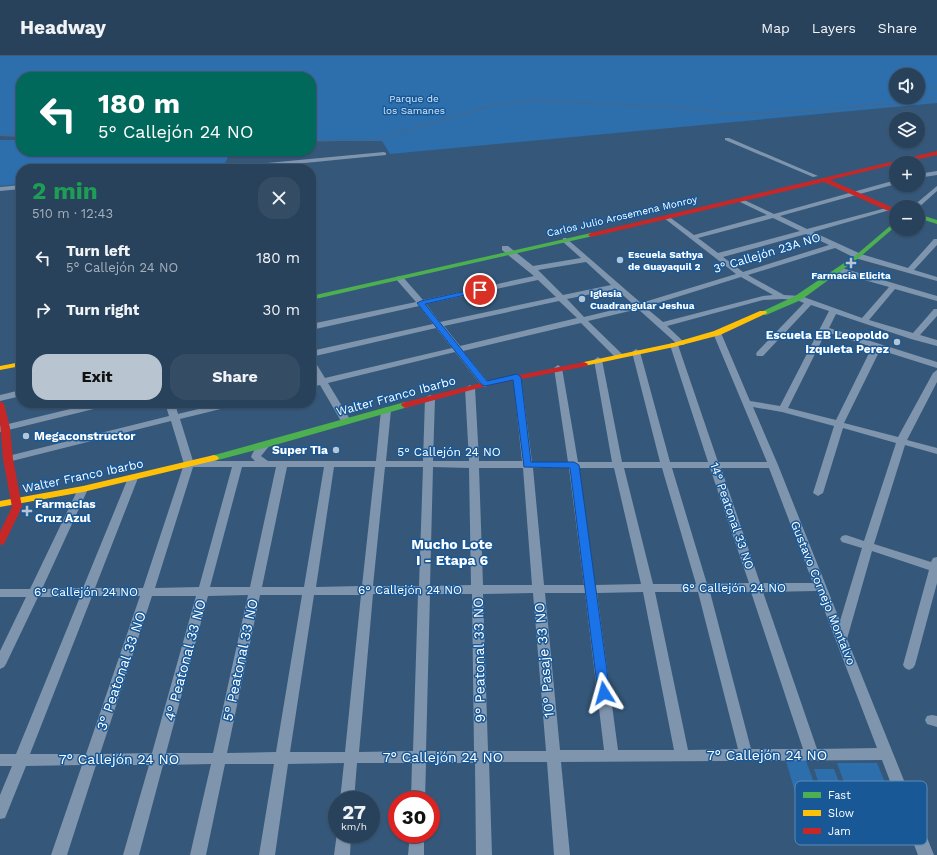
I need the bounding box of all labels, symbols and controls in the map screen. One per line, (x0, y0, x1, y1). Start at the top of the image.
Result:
text: Headway (20, 16, 106, 39)
text: Map (761, 20, 790, 36)
text: Layers (812, 20, 856, 36)
text: Share (878, 20, 917, 36)
map controls (889, 68, 925, 236)
button: sound (889, 68, 925, 104)
text: 180 m (98, 87, 180, 120)
icon: left (32, 88, 84, 140)
park label: Parque de los Samanes (383, 93, 445, 116)
button: layers (889, 112, 925, 148)
text: 5° Callejón 24 NO (98, 121, 253, 142)
button: + (889, 156, 925, 192)
text: 2 min (32, 177, 98, 205)
button: close (258, 177, 300, 219)
street label: Carlos Julio Arosemena Monroy (546, 193, 699, 239)
button: − (889, 200, 925, 236)
text: 510 m · 12:43 (32, 206, 113, 221)
street label: 3° Callejón 23A NO (712, 230, 822, 276)
text: Turn left (66, 242, 130, 260)
icon: left (32, 247, 54, 269)
text: 180 m (256, 249, 300, 267)
place label: Escuela Sathya de Guayaquil 2 (628, 249, 703, 272)
marker: Escuela Sathya de Guayaquil 2 (615, 255, 625, 265)
marker: Farmacia Elicita (846, 258, 856, 268)
text: 5° Callejón 24 NO (66, 260, 178, 275)
place label: Farmacia Elicita (811, 270, 891, 281)
pin (463, 273, 497, 307)
icon: arrive (469, 279, 491, 301)
place label: Iglesia Cuadrangular Jeshua (590, 288, 695, 311)
marker: Iglesia Cuadrangular Jeshua (577, 294, 587, 304)
icon: right (32, 299, 54, 321)
text: Turn right (66, 301, 139, 319)
text: 30 m (263, 301, 300, 319)
place label: Escuela EB Leopoldo Izquieta Perez (766, 328, 889, 356)
marker: Escuela EB Leopoldo Izquieta Perez (892, 337, 902, 347)
button: Exit (32, 354, 162, 400)
button: Share (170, 354, 300, 400)
street label: Walter Franco Ibarbo (335, 373, 457, 419)
place label: Megaconstructor (34, 429, 136, 443)
marker: Megaconstructor (21, 431, 31, 441)
place label: Super Tia (272, 443, 328, 457)
marker: Super Tia (331, 445, 341, 455)
street label: 5° Callejón 24 NO (397, 445, 501, 459)
street label: Walter Franco Ibarbo (21, 456, 145, 496)
street label: 14° Peatonal 33 NO (707, 461, 757, 571)
place label: Farmacias Cruz Azul (35, 497, 96, 525)
marker: Farmacias Cruz Azul (22, 506, 32, 516)
street label: Gustavo Cornejo Montalvo (788, 519, 858, 667)
district label: Mucho Lote I - Etapa 6 (411, 536, 493, 568)
street label: 6° Callejón 24 NO (682, 581, 786, 595)
street label: 6° Callejón 24 NO (358, 583, 462, 597)
street label: 6° Callejón 24 NO (34, 585, 138, 599)
street label: 4° Peatonal 33 NO (161, 597, 209, 723)
street label: 5° Peatonal 33 NO (219, 597, 261, 723)
street label: 9° Peatonal 33 NO (470, 597, 488, 723)
street label: 10° Pasaje 33 NO (531, 602, 557, 718)
street label: 3° Peatonal 33 NO (93, 609, 149, 733)
position arrow (583, 672, 625, 714)
street label: 7° Callejón 24 NO (707, 747, 827, 763)
street label: 7° Callejón 24 NO (383, 749, 503, 765)
street label: 7° Callejón 24 NO (59, 751, 179, 767)
legend (795, 781, 927, 845)
text: Fast (828, 789, 851, 802)
speed limit sign: 30 (388, 791, 440, 843)
text: 27 (342, 800, 366, 824)
text: Slow (828, 807, 854, 820)
text: km/h (341, 821, 367, 832)
text: Jam (828, 825, 851, 838)

